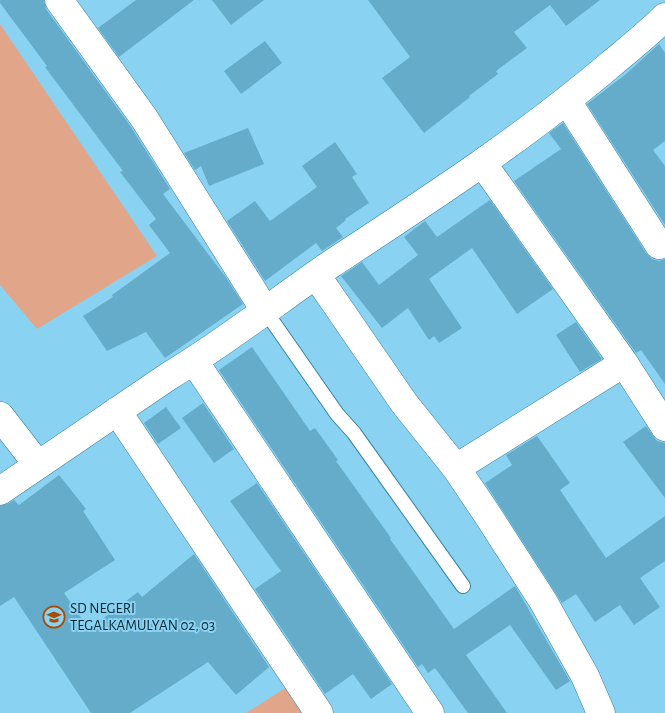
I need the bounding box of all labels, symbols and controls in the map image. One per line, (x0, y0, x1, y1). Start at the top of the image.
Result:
place label: SD NEGERI TEGALKAMULYAN 02, 03 (70, 601, 215, 633)
school or university icon: SD NEGERI TEGALKAMULYAN 02, 03 (42, 605, 66, 629)

